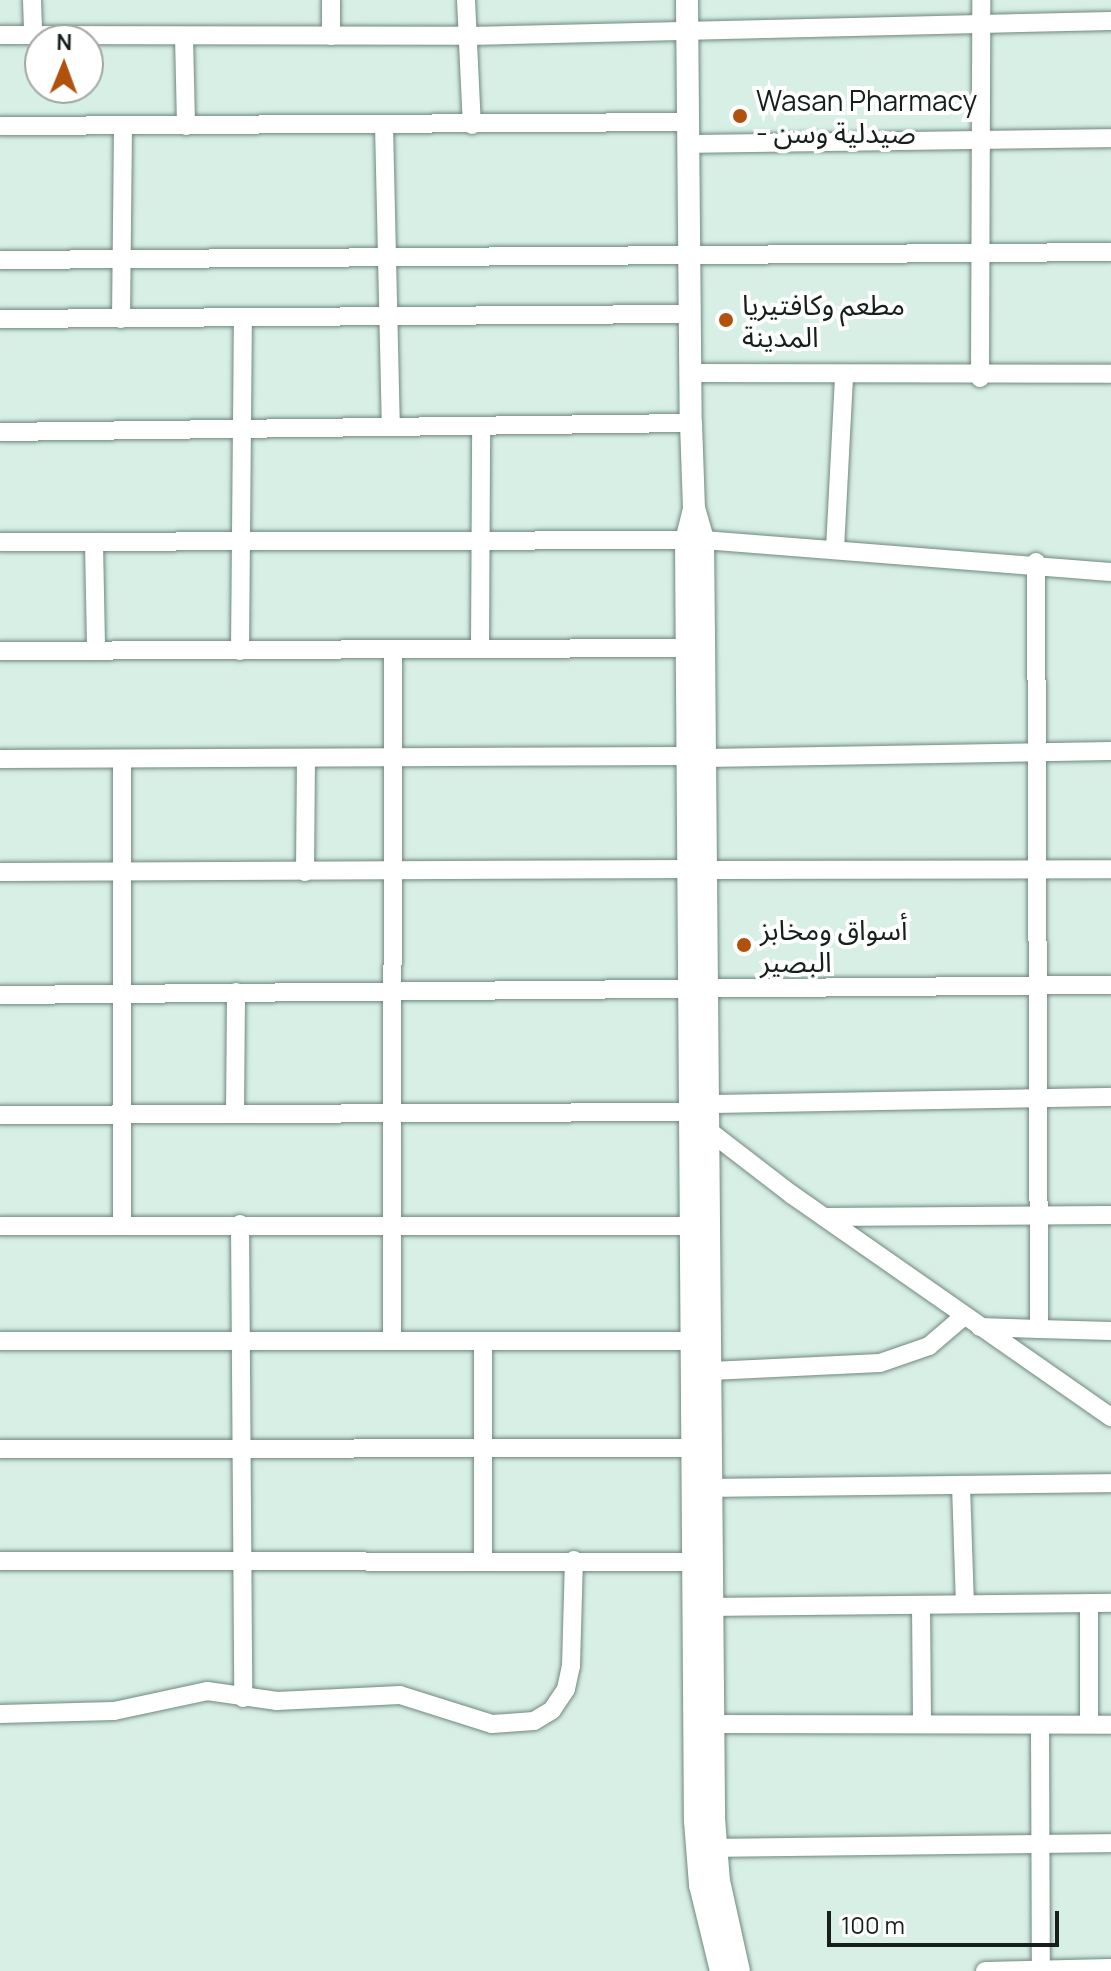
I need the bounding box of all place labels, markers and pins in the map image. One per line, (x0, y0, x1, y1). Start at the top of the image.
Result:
place label: Wasan Pharmacy - صيدلية وسن (756, 83, 977, 149)
marker: Wasan Pharmacy - صيدلية وسن (731, 107, 749, 125)
place label: مطعم وكافتيريا المدينة (742, 287, 905, 353)
marker: مطعم وكافتيريا المدينة (717, 311, 735, 329)
place label: أسواق ومخابز البصير (760, 912, 908, 978)
marker: أسواق ومخابز البصير (735, 936, 753, 954)

